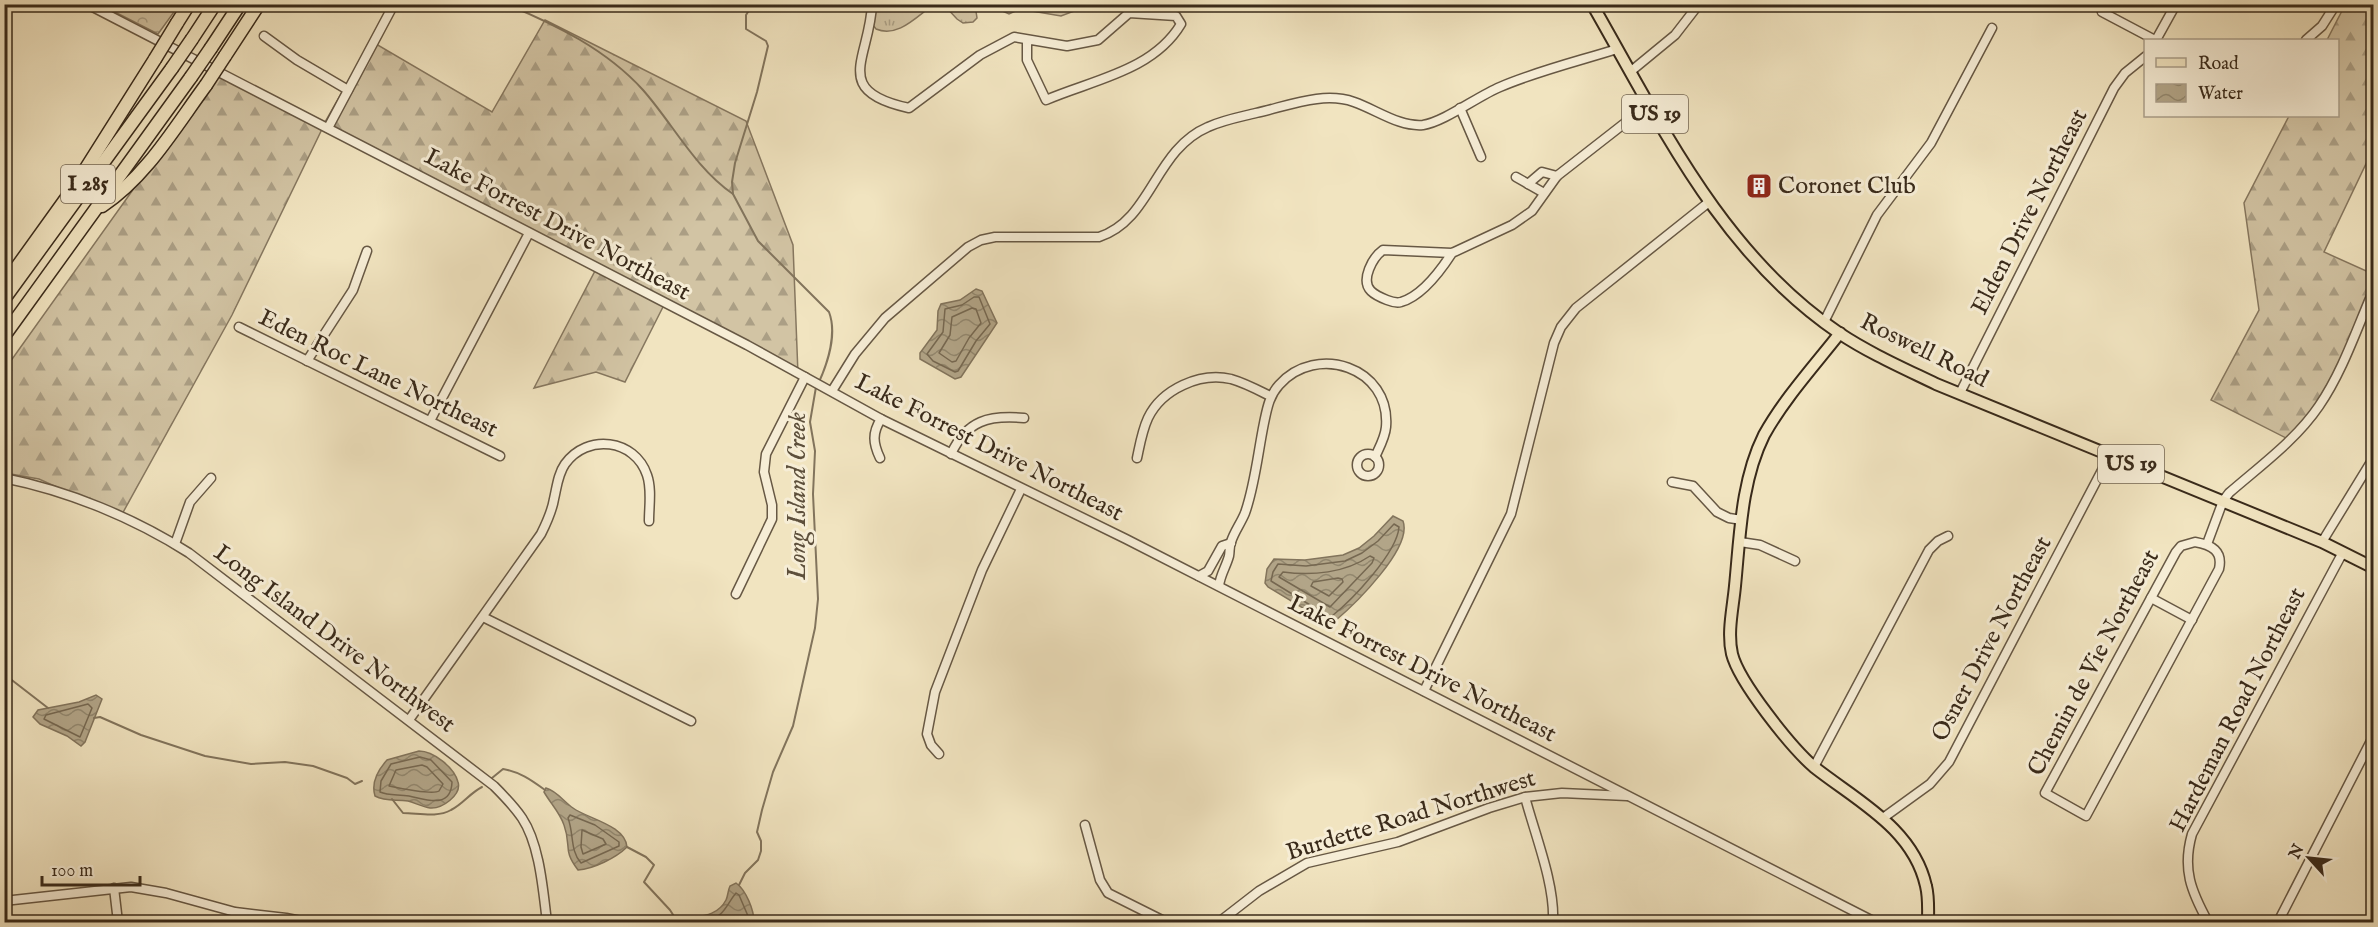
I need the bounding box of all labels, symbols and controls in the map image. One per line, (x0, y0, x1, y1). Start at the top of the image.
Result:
legend (2144, 39, 2339, 117)
text: Road (2198, 53, 2239, 76)
text: Water (2198, 83, 2243, 106)
road number: US 19 (1622, 95, 1688, 133)
street label: Elden Drive Northeast (1965, 104, 2095, 320)
street label: Lake Forrest Drive Northeast (419, 142, 695, 308)
road number: I 285 (61, 165, 115, 203)
building icon: Coronet Club (1744, 171, 1774, 201)
place label: Coronet Club (1778, 171, 1916, 202)
street label: Eden Roc Lane Northeast (253, 303, 503, 445)
street label: Roswell Road (1855, 307, 1993, 395)
street label: Lake Forrest Drive Northeast (850, 367, 1128, 529)
water label: Long Island Creek (781, 412, 815, 581)
road number: US 19 (2098, 445, 2164, 483)
street label: Osner Drive Northeast (1925, 531, 2059, 747)
street label: Long Island Drive Northwest (207, 538, 461, 740)
street label: Chemin de Vie Northeast (2021, 544, 2167, 782)
street label: Hardeman Road Northeast (2163, 582, 2313, 838)
street label: Lake Forrest Drive Northeast (1283, 588, 1561, 750)
street label: Burdette Road Northwest (1283, 763, 1539, 869)
north arrow (2279, 828, 2339, 888)
text: N (2285, 841, 2310, 864)
scale bar (42, 849, 140, 887)
text: 100 m (51, 860, 93, 883)

